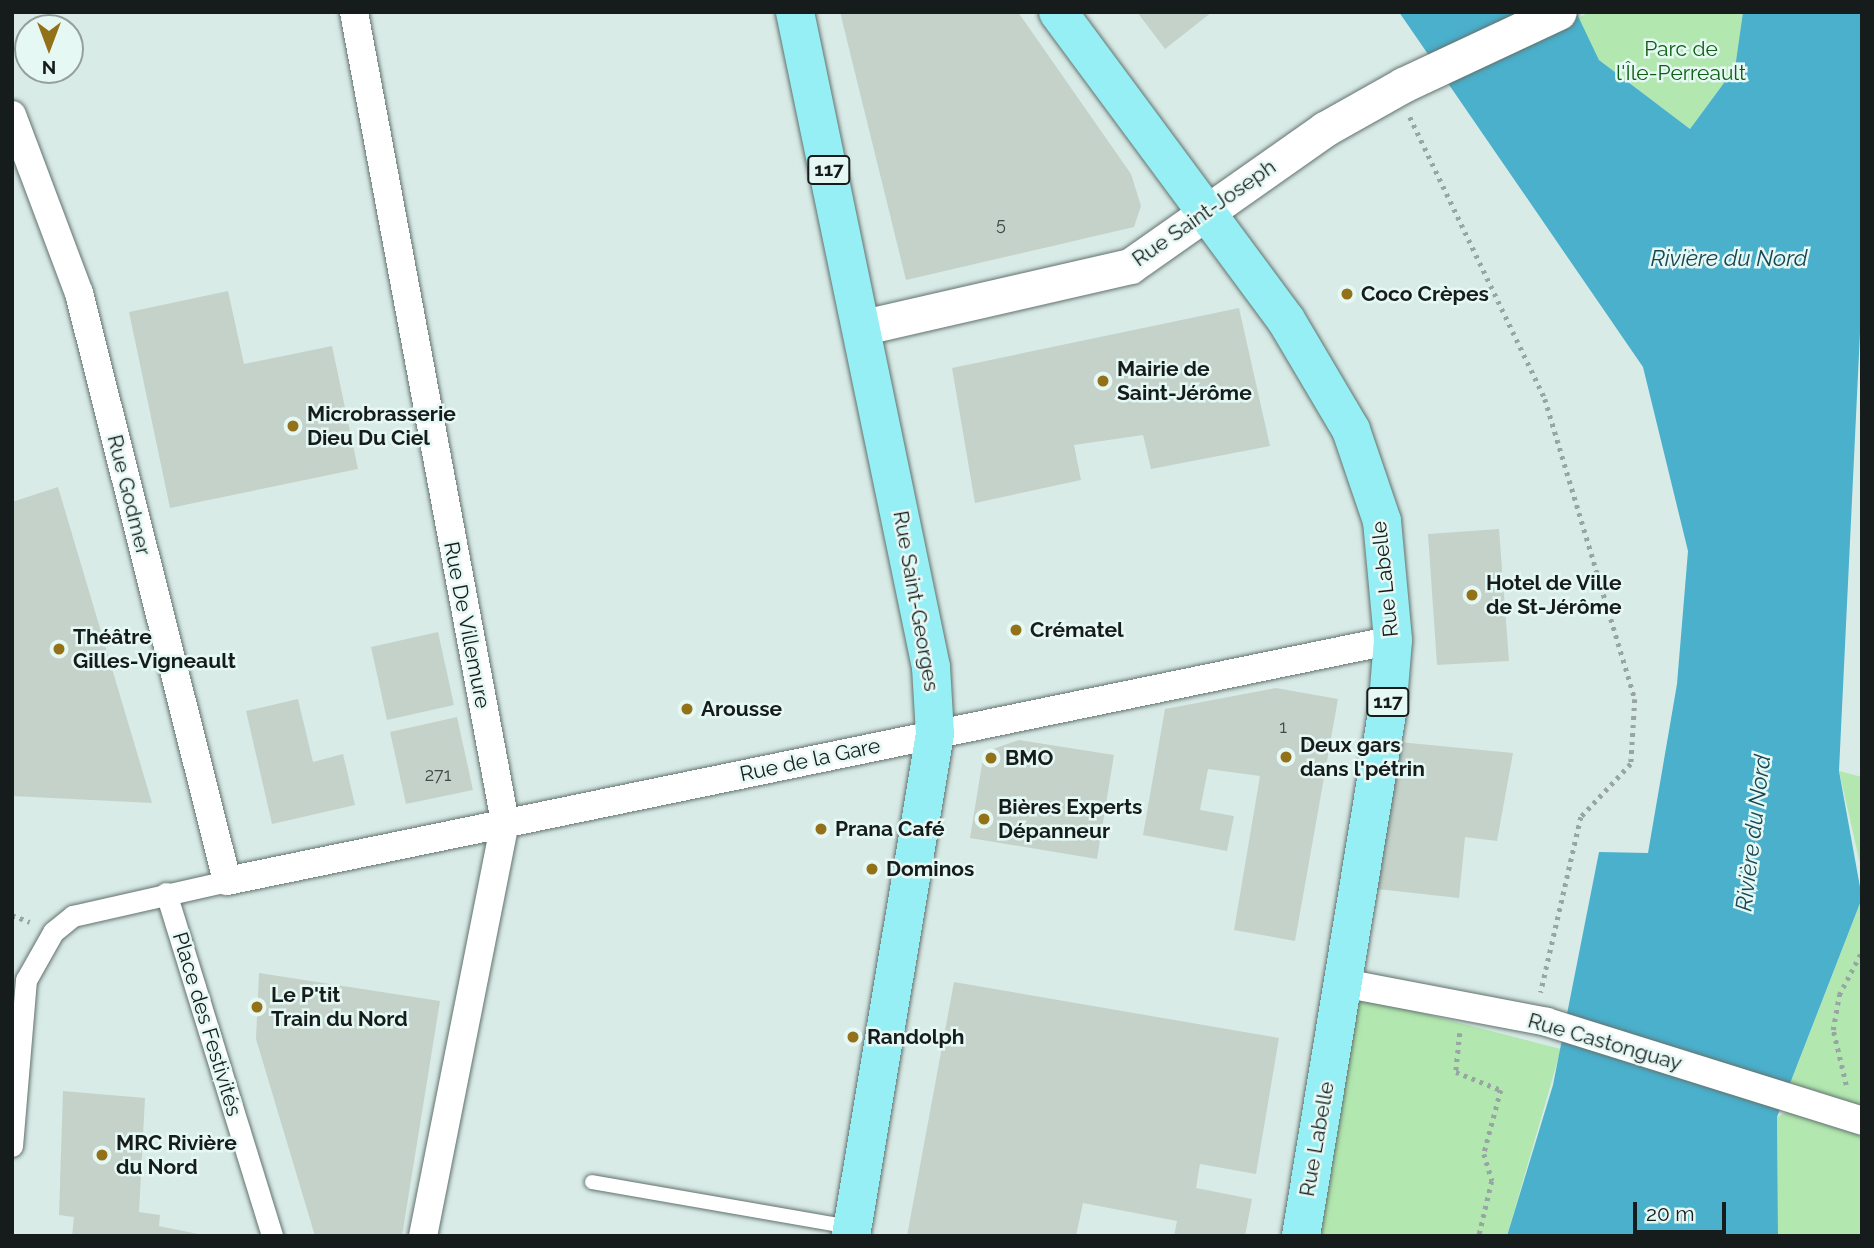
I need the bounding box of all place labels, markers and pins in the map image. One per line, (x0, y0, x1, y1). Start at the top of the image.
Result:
place label: Coco Crèpes (1361, 281, 1489, 307)
marker: Coco Crèpes (1339, 286, 1355, 302)
place label: Mairie de Saint-Jérôme (1117, 356, 1252, 406)
marker: Mairie de Saint-Jérôme (1095, 373, 1111, 389)
place label: Microbrasserie Dieu Du Ciel (307, 401, 456, 451)
marker: Microbrasserie Dieu Du Ciel (285, 418, 301, 434)
place label: Hotel de Ville de St-Jérôme (1486, 570, 1623, 620)
marker: Hotel de Ville de St-Jérôme (1464, 587, 1480, 603)
place label: Crématel (1030, 617, 1124, 643)
marker: Crématel (1008, 622, 1024, 638)
place label: Théâtre Gilles-Vigneault (73, 624, 236, 674)
marker: Théâtre Gilles-Vigneault (51, 641, 67, 657)
place label: Arousse (701, 696, 782, 722)
marker: Arousse (679, 701, 695, 717)
place label: Deux gars dans l'pétrin (1300, 732, 1425, 782)
place label: BMO (1005, 745, 1053, 771)
marker: Deux gars dans l'pétrin (1278, 749, 1294, 765)
marker: BMO (983, 750, 999, 766)
place label: Bières Experts Dépanneur (998, 794, 1142, 844)
marker: Bières Experts Dépanneur (976, 811, 992, 827)
place label: Prana Café (835, 816, 945, 842)
marker: Prana Café (813, 821, 829, 837)
place label: Dominos (886, 856, 974, 882)
marker: Dominos (864, 861, 880, 877)
place label: Le P'tit Train du Nord (271, 982, 408, 1032)
marker: Le P'tit Train du Nord (249, 999, 265, 1015)
place label: Randolph (867, 1024, 964, 1050)
marker: Randolph (845, 1029, 861, 1045)
place label: MRC Rivière du Nord (116, 1130, 237, 1180)
marker: MRC Rivière du Nord (94, 1147, 110, 1163)

